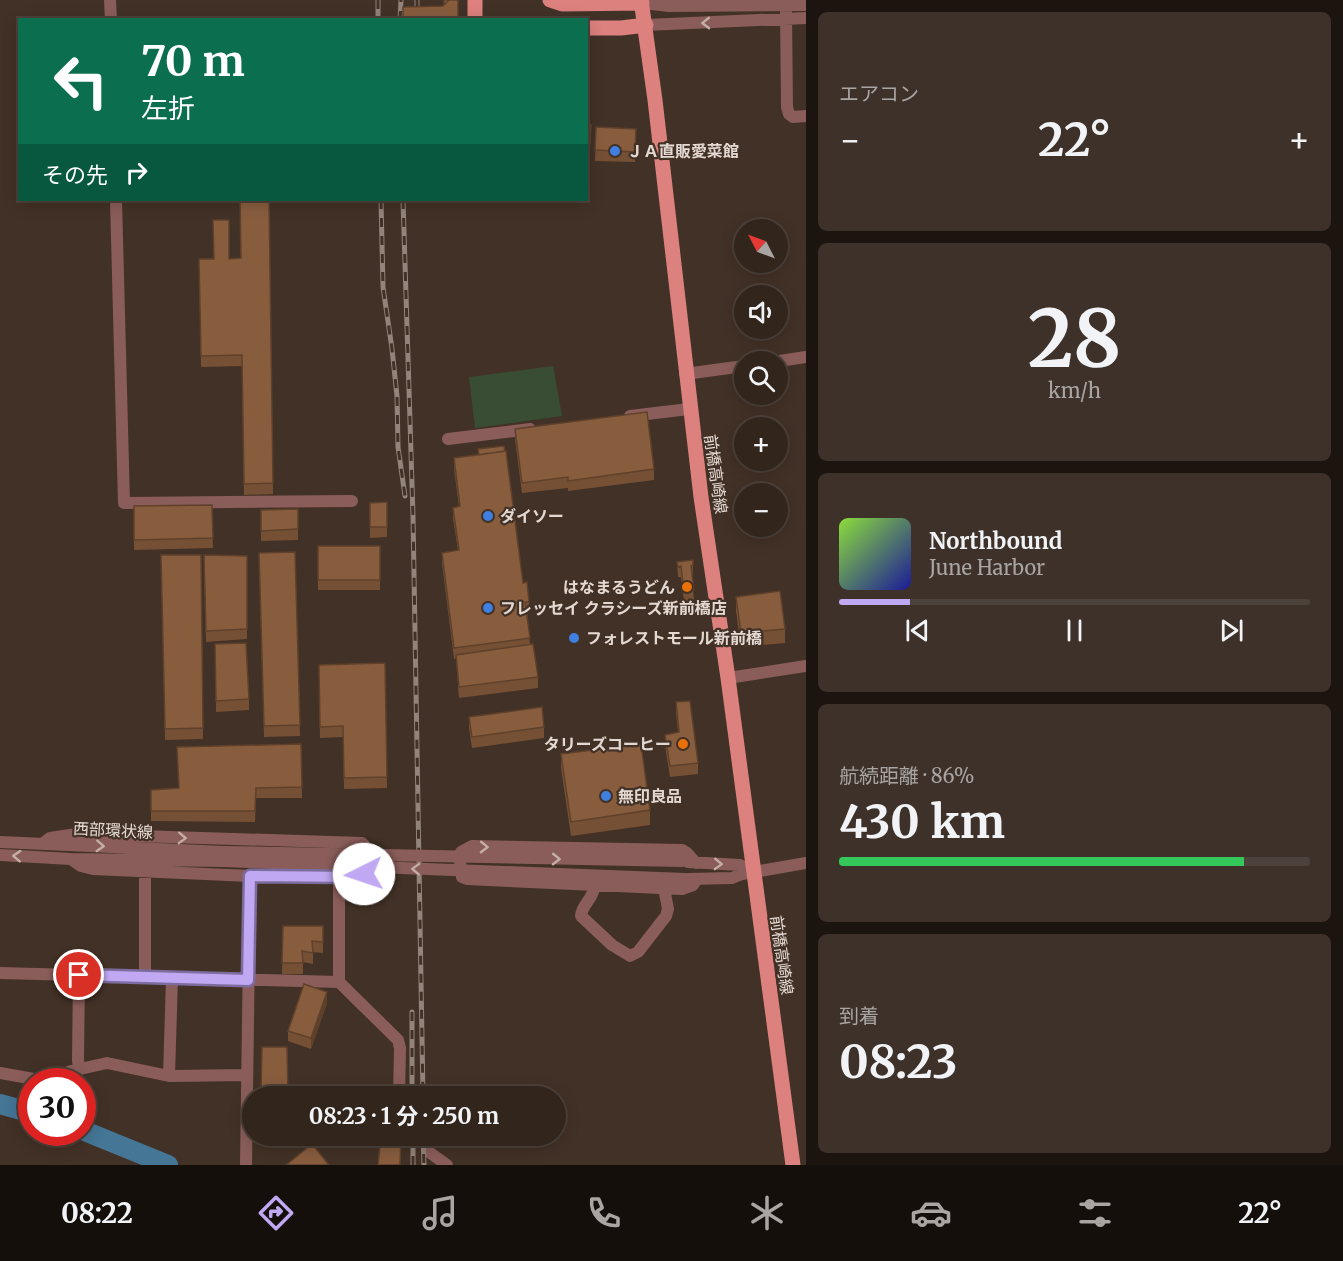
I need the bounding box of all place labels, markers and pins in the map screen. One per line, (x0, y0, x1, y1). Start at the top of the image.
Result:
place label: ＪＡ直販愛菜館 (627, 141, 739, 161)
marker: ＪＡ直販愛菜館 (608, 144, 622, 158)
place label: ダイソー (500, 506, 564, 526)
marker: ダイソー (481, 509, 495, 523)
place label: はなまるうどん (563, 577, 675, 597)
marker: はなまるうどん (680, 580, 694, 594)
place label: フレッセイ クラシーズ新前橋店 (500, 598, 727, 618)
marker: フレッセイ クラシーズ新前橋店 (481, 601, 495, 615)
place label: フォレストモール新前橋 (586, 628, 762, 648)
marker: フォレストモール新前橋 (567, 631, 581, 645)
place label: タリーズコーヒー (544, 734, 671, 754)
marker: タリーズコーヒー (676, 737, 690, 751)
place label: 無印良品 (618, 786, 682, 806)
marker: 無印良品 (599, 789, 613, 803)
pin (53, 949, 104, 1000)

